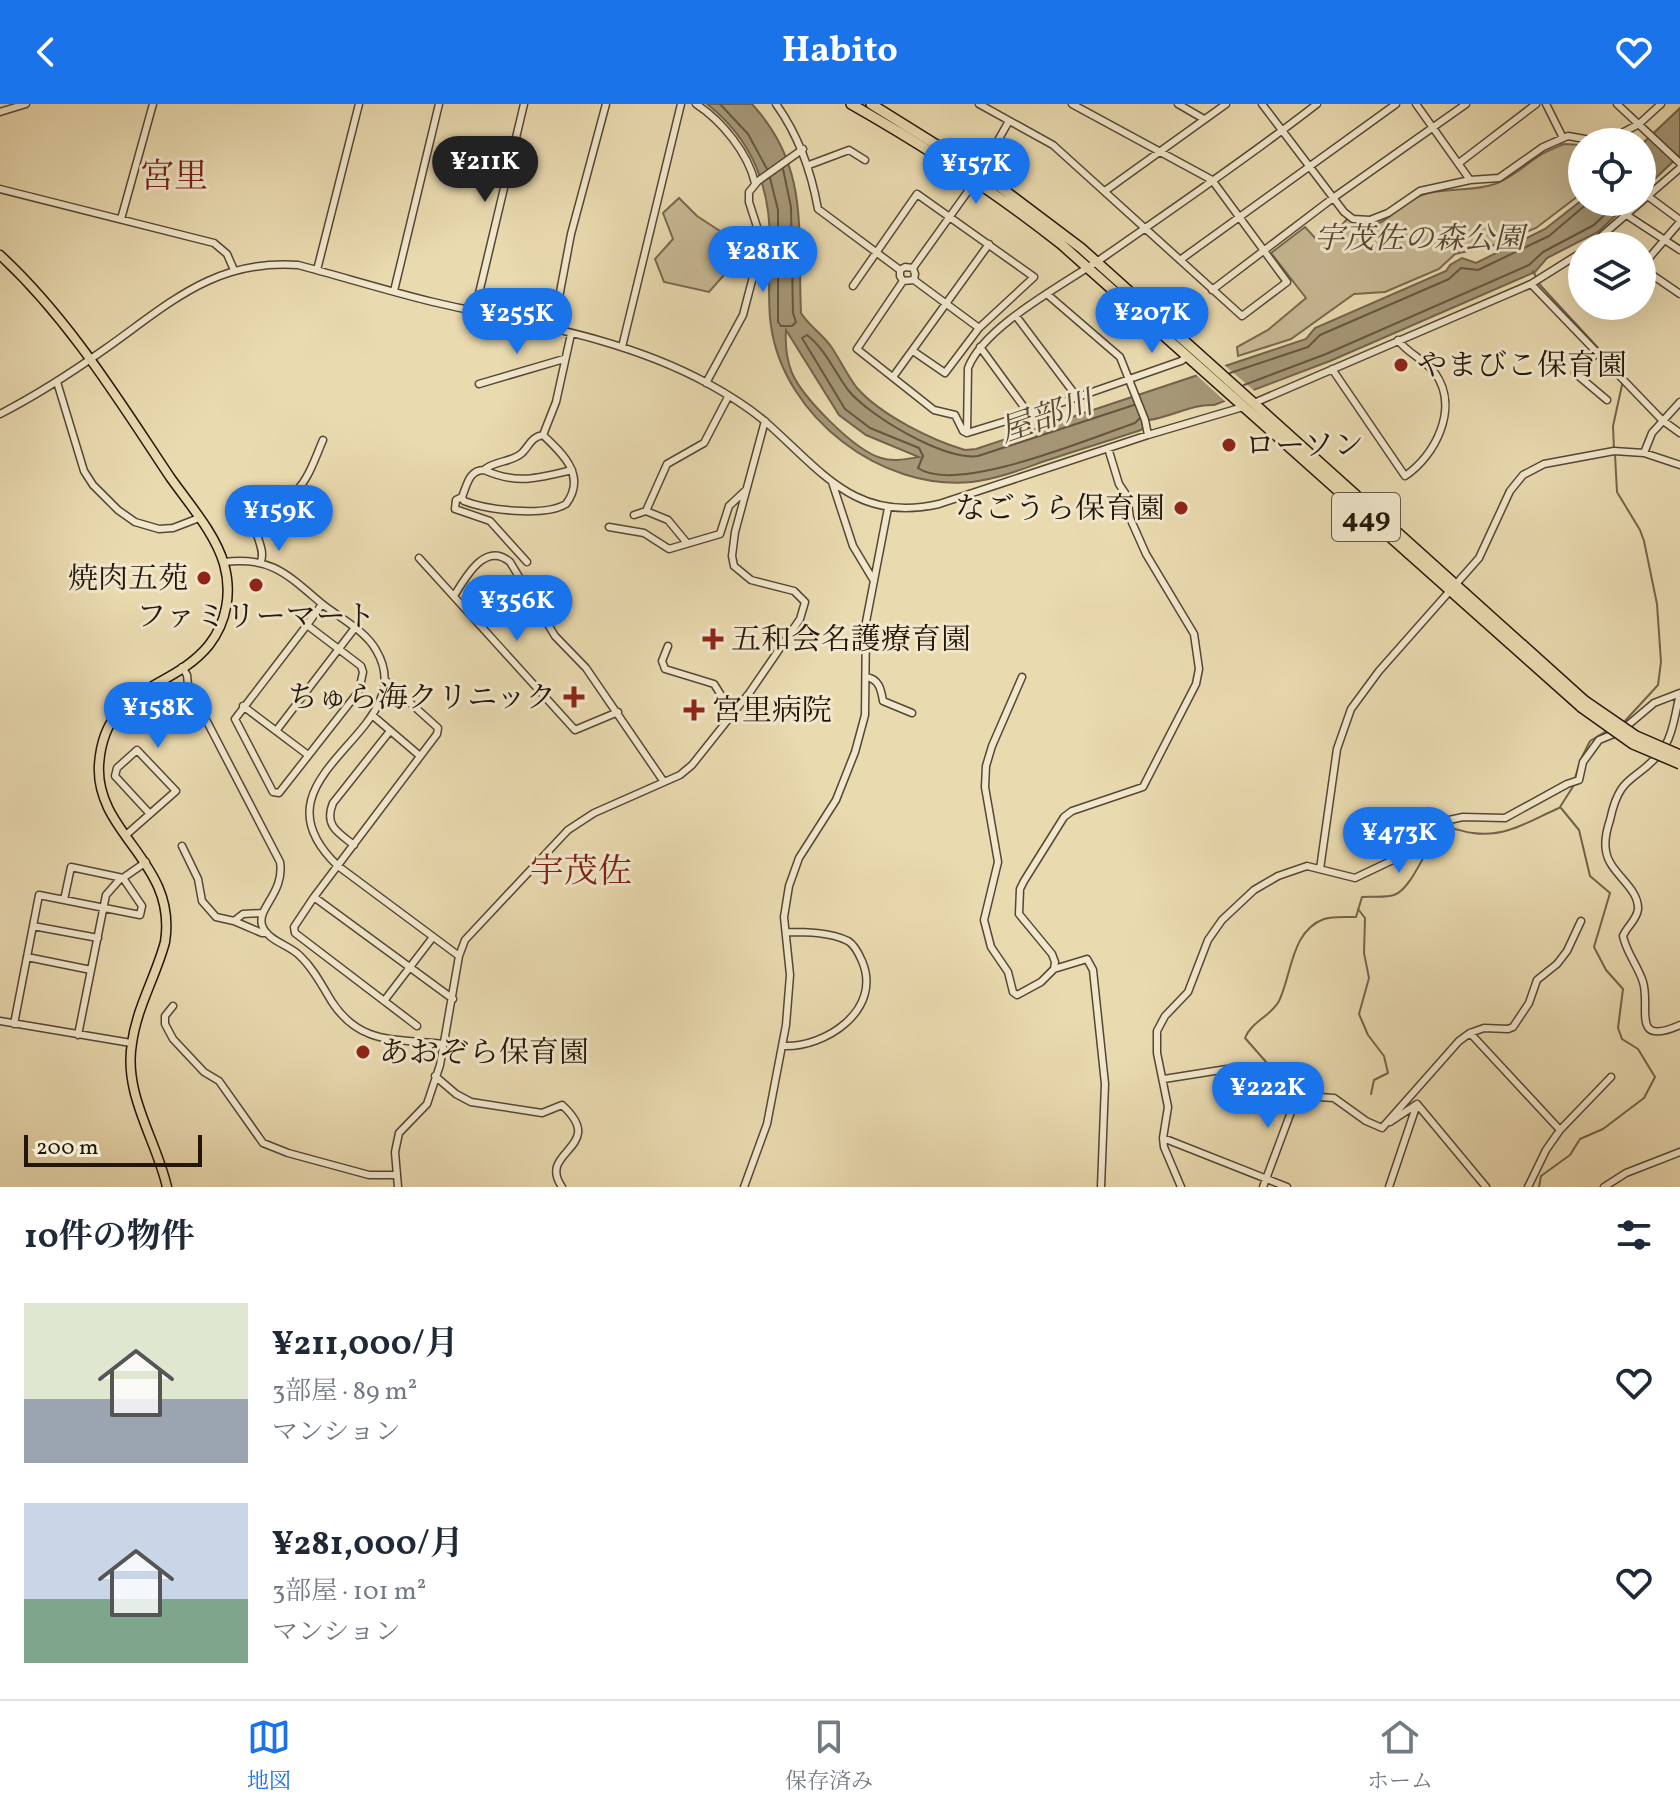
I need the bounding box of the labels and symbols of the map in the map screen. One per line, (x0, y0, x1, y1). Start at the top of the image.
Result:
pin: ¥211K (429, 136, 541, 204)
pin: ¥157K (920, 138, 1032, 206)
district label: 宮里 (140, 155, 208, 202)
park label: 宇茂佐の森公園 (1314, 219, 1529, 261)
pin: ¥281K (707, 226, 819, 294)
pin: ¥207K (1096, 287, 1208, 355)
pin: ¥255K (461, 288, 573, 356)
place label: やまびこ保育園 (1417, 346, 1627, 388)
marker: やまびこ保育園 (1392, 356, 1410, 374)
water label: 屋部川 (994, 381, 1102, 455)
place label: ローソン (1245, 426, 1364, 468)
marker: ローソン (1220, 436, 1238, 454)
pin: ¥159K (223, 485, 335, 553)
place label: なごうら保育園 (955, 489, 1165, 531)
road number: 449 (1332, 493, 1400, 541)
marker: なごうら保育園 (1172, 499, 1190, 517)
place label: 焼肉五苑 (68, 559, 188, 601)
marker: 焼肉五苑 (195, 569, 213, 587)
pin: ¥356K (461, 575, 573, 643)
marker: ファミリーマート (247, 576, 265, 594)
place label: ファミリーマート (136, 597, 376, 639)
place label: 五和会名護療育園 (731, 620, 971, 662)
marker: 五和会名護療育園 (702, 628, 724, 650)
place label: ちゅら海クリニック (288, 678, 556, 720)
pin: ¥158K (102, 682, 214, 750)
marker: ちゅら海クリニック (563, 686, 585, 708)
place label: 宮里病院 (712, 691, 832, 733)
marker: 宮里病院 (683, 699, 705, 721)
pin: ¥473K (1343, 807, 1455, 875)
district label: 宇茂佐 (530, 850, 632, 897)
place label: あおぞら保育園 (379, 1033, 589, 1075)
marker: あおぞら保育園 (354, 1043, 372, 1061)
pin: ¥222K (1212, 1062, 1324, 1130)
scale bar (24, 1131, 202, 1167)

